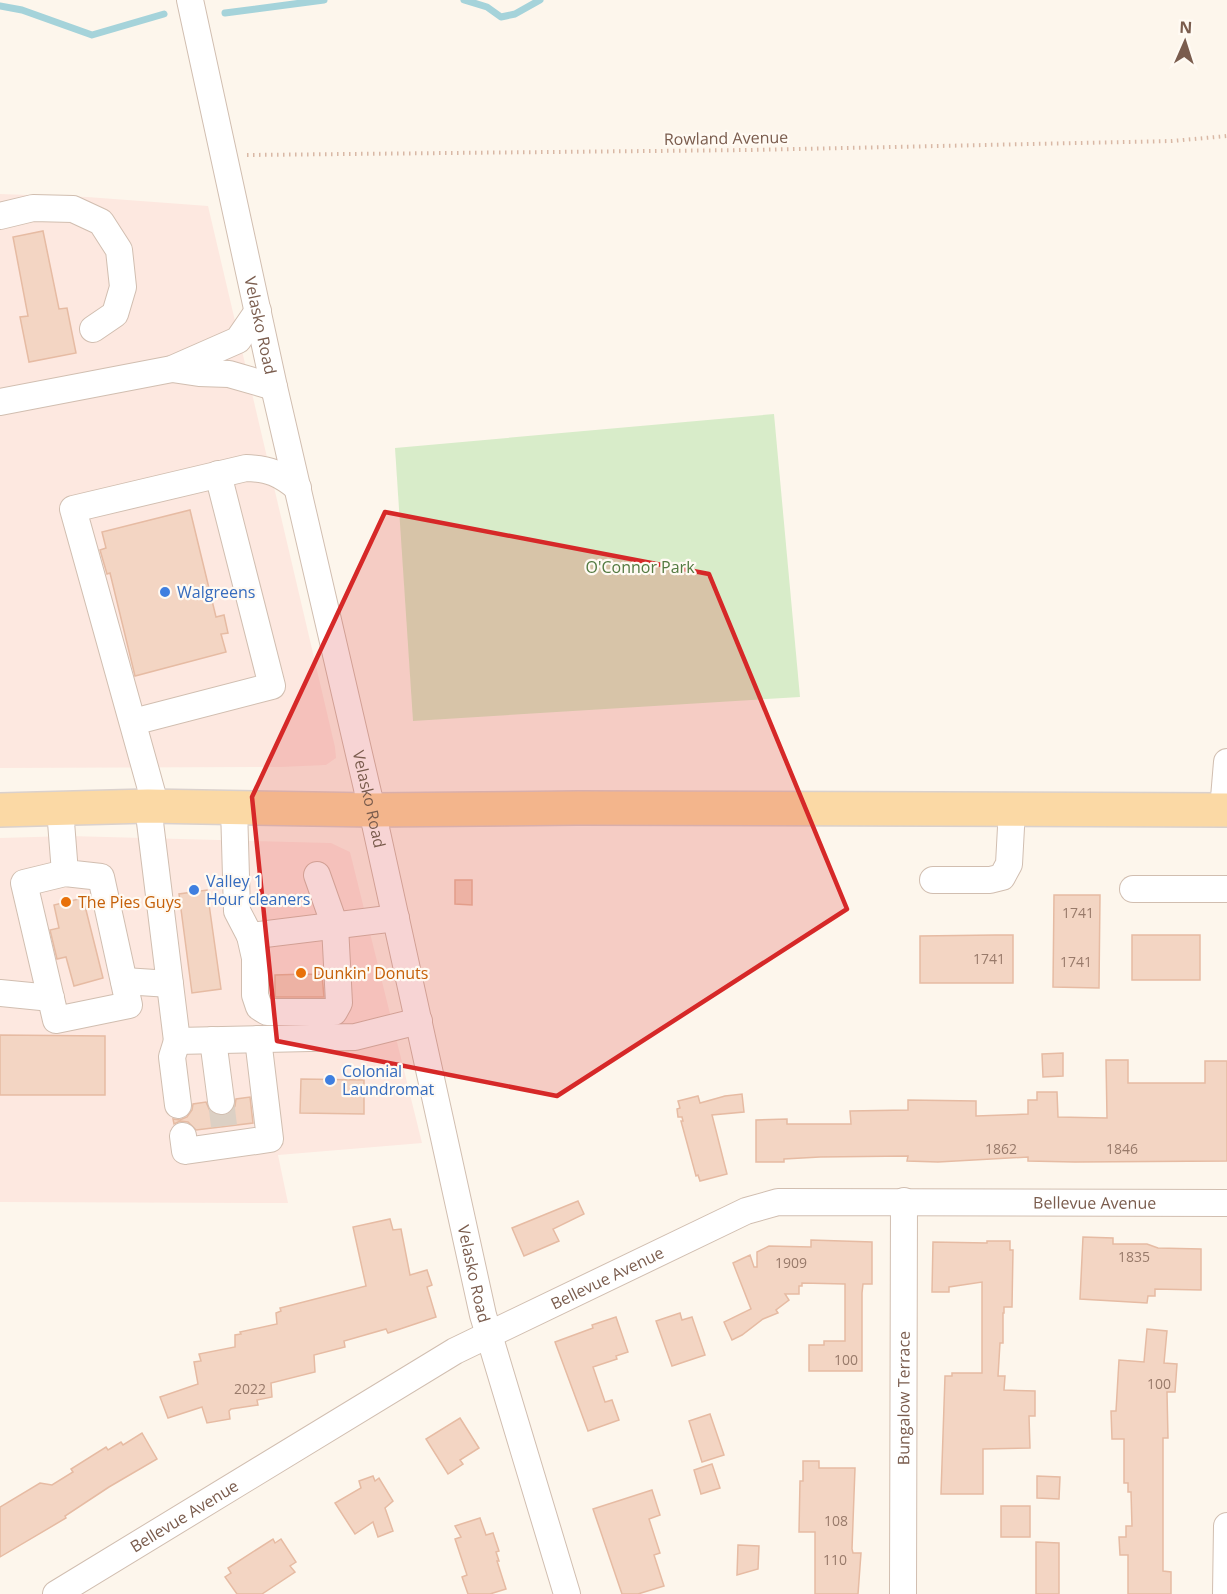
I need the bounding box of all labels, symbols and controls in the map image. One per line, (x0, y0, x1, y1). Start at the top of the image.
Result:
north arrow (1155, 12, 1215, 72)
text: N (1179, 16, 1193, 38)
street label: Rowland Avenue (664, 126, 788, 150)
street label: Velasko Road (239, 274, 282, 376)
park label: O'Connor Park (585, 556, 695, 578)
place label: Walgreens (177, 581, 255, 603)
marker: Walgreens (158, 585, 172, 599)
street label: Velasko Road (348, 748, 391, 850)
place label: Valley 1 Hour cleaners (206, 870, 310, 910)
marker: Valley 1 Hour cleaners (187, 883, 201, 897)
place label: The Pies Guys (78, 891, 181, 913)
marker: The Pies Guys (59, 895, 73, 909)
house number: 1741 (1062, 903, 1094, 922)
house number: 1741 (973, 949, 1005, 968)
house number: 1741 (1060, 952, 1092, 971)
place label: Dunkin' Donuts (313, 962, 428, 984)
marker: Dunkin' Donuts (294, 966, 308, 980)
place label: Colonial Laundromat (342, 1060, 435, 1100)
marker: Colonial Laundromat (323, 1073, 337, 1087)
house number: 1862 (985, 1139, 1017, 1158)
house number: 1846 (1106, 1139, 1138, 1158)
street label: Bellevue Avenue (1033, 1192, 1156, 1214)
street label: Velasko Road (453, 1223, 496, 1325)
street label: Bellevue Avenue (547, 1241, 667, 1314)
house number: 1835 (1118, 1247, 1150, 1266)
house number: 1909 (775, 1253, 807, 1272)
street label: Bungalow Terrace (892, 1331, 915, 1465)
house number: 100 (834, 1350, 858, 1369)
house number: 100 (1147, 1374, 1171, 1393)
house number: 2022 (234, 1379, 266, 1398)
street label: Bellevue Avenue (126, 1475, 242, 1557)
house number: 108 (824, 1511, 848, 1530)
house number: 110 (823, 1550, 847, 1569)

